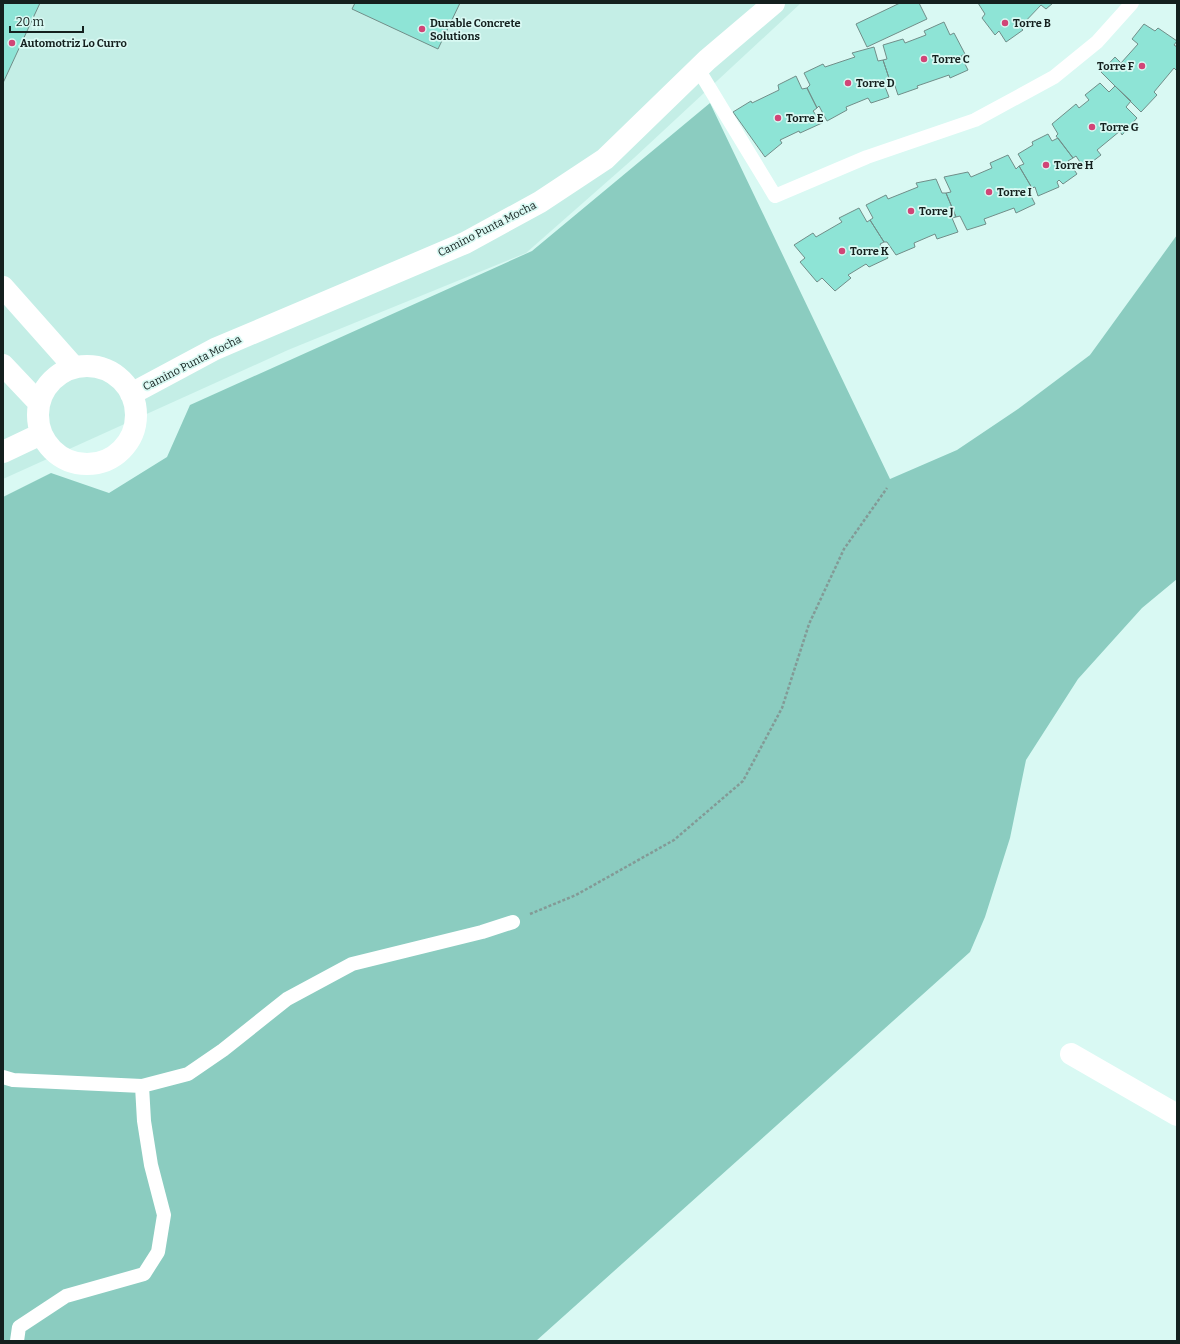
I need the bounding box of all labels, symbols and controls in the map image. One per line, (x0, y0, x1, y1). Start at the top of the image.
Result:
scale bar (10, 8, 83, 34)
text: 20 m (16, 15, 45, 29)
place label: Durable Concrete Solutions (430, 17, 521, 43)
place label: Torre B (1013, 17, 1051, 30)
marker: Torre B (1000, 18, 1010, 28)
marker: Durable Concrete Solutions (417, 24, 427, 34)
place label: Automotriz Lo Curro (20, 37, 127, 50)
marker: Automotriz Lo Curro (7, 38, 17, 48)
place label: Torre C (932, 53, 970, 66)
marker: Torre C (919, 54, 929, 64)
place label: Torre F (1097, 60, 1134, 73)
marker: Torre F (1137, 61, 1147, 71)
place label: Torre D (856, 77, 895, 90)
marker: Torre D (843, 78, 853, 88)
place label: Torre E (786, 112, 824, 125)
marker: Torre E (773, 113, 783, 123)
place label: Torre G (1100, 121, 1139, 134)
marker: Torre G (1087, 122, 1097, 132)
place label: Torre H (1054, 159, 1094, 172)
marker: Torre H (1041, 160, 1051, 170)
place label: Torre I (997, 186, 1032, 199)
marker: Torre I (984, 187, 994, 197)
street label: Camino Punta Mocha (436, 199, 538, 259)
place label: Torre J (919, 205, 954, 218)
marker: Torre J (906, 206, 916, 216)
place label: Torre K (850, 245, 889, 258)
marker: Torre K (837, 246, 847, 256)
street label: Camino Punta Mocha (141, 333, 243, 393)

